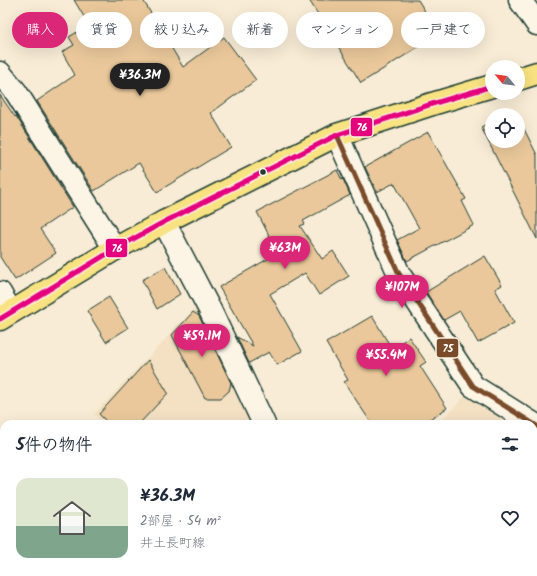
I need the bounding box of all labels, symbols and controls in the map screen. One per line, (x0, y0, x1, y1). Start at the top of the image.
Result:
chip: 購入 (12, 12, 68, 48)
chip: 賃貸 (76, 12, 132, 48)
chip: 絞り込み (140, 12, 224, 48)
chip: 新着 (232, 12, 288, 48)
chip: マンション (296, 12, 393, 48)
chip: 一戸建て (401, 12, 485, 48)
north arrow (485, 60, 525, 100)
map controls (485, 60, 525, 148)
pin: ¥36.3M (107, 63, 173, 97)
text: ¥36.3M (119, 65, 161, 86)
button: locate (485, 108, 525, 148)
line badge: 76 (350, 117, 373, 137)
text: 76 (356, 119, 368, 137)
unlabelled marker (258, 167, 268, 177)
pin: ¥63M (261, 236, 309, 270)
line badge: 76 (105, 238, 128, 258)
text: ¥63M (269, 238, 301, 259)
text: 76 (111, 240, 123, 258)
pin: ¥107M (374, 275, 430, 309)
text: ¥107M (385, 277, 419, 298)
pin: ¥59.1M (169, 324, 235, 358)
text: ¥59.1M (183, 326, 221, 347)
line badge: 75 (436, 338, 459, 358)
text: 75 (443, 340, 455, 358)
pin: ¥55.4M (353, 343, 419, 377)
text: ¥55.4M (365, 345, 407, 366)
text: 5件の物件 (16, 432, 93, 459)
icon: filters (499, 433, 521, 455)
text: ¥36.3M (140, 483, 195, 510)
icon: home (48, 494, 96, 542)
icon: heart (499, 507, 521, 529)
text: 2部屋 · 54 m² (140, 511, 221, 532)
text: 井土長町線 (140, 533, 205, 554)

